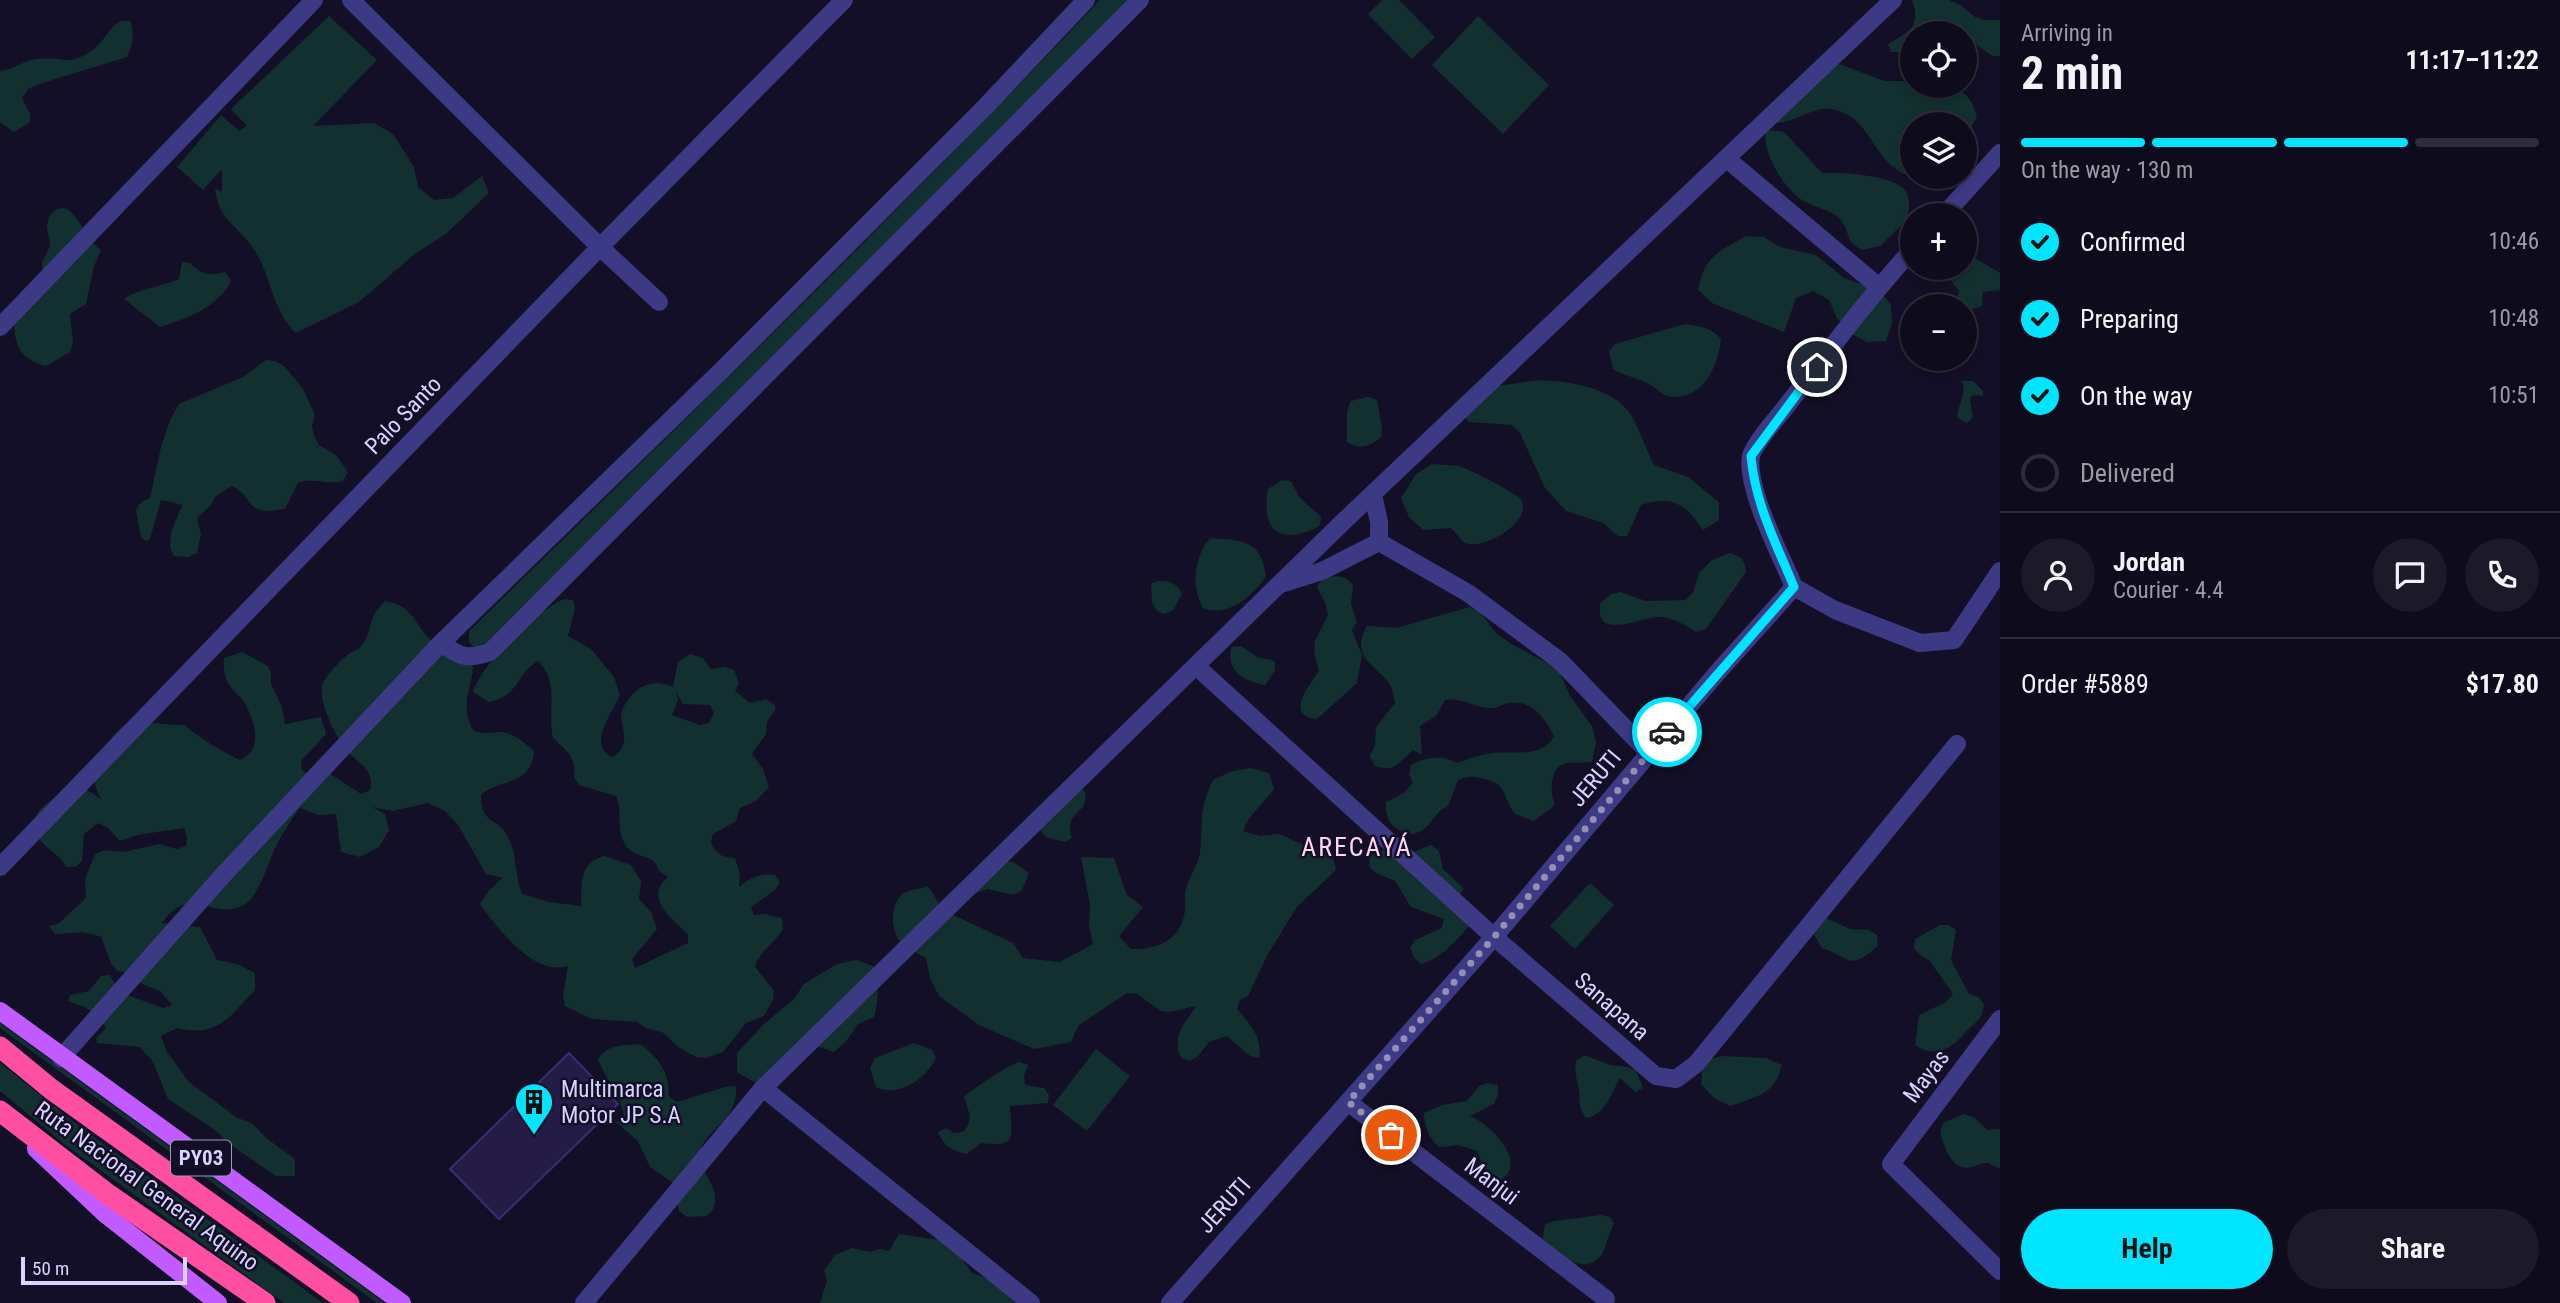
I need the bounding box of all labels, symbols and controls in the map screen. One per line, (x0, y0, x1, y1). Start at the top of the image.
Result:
text: Arriving in (2021, 20, 2113, 47)
map controls (1900, 21, 1977, 371)
button: locate (1900, 21, 1977, 98)
text: 11:17–11:22 (2405, 45, 2539, 75)
text: 2 min (2021, 46, 2123, 100)
button: layers (1900, 112, 1977, 189)
text: On the way · 130 m (2021, 157, 2193, 184)
button: + (1900, 203, 1977, 280)
icon: check (2021, 223, 2059, 261)
text: Confirmed (2080, 227, 2186, 257)
text: 10:46 (2488, 228, 2539, 255)
button: − (1900, 294, 1977, 371)
icon: check (2021, 300, 2059, 338)
text: Preparing (2080, 304, 2179, 334)
text: 10:48 (2488, 305, 2539, 332)
pin (1787, 337, 1847, 397)
icon: home (1798, 348, 1836, 386)
street label: Palo Santo (360, 371, 447, 460)
icon: check (2021, 377, 2059, 415)
text: On the way (2080, 381, 2193, 411)
text: 10:51 (2488, 382, 2539, 409)
text: Delivered (2080, 458, 2175, 488)
button: person (2021, 538, 2095, 612)
button: chat (2373, 538, 2447, 612)
button: phone (2465, 538, 2539, 612)
text: Jordan (2113, 547, 2185, 577)
text: Courier · 4.4 (2113, 577, 2224, 604)
text: Order #5889 (2021, 669, 2149, 699)
text: $17.80 (2466, 669, 2539, 699)
courier (1632, 697, 1702, 767)
icon: car (1648, 713, 1686, 751)
street label: JERUTI (1564, 745, 1627, 812)
district label: ARECAYÁ (1301, 832, 1413, 862)
street label: Sanapana (1569, 967, 1654, 1046)
street label: Mayas (1898, 1045, 1955, 1108)
place label: Multimarca Motor JP S.A (561, 1076, 681, 1129)
building icon: Multimarca Motor JP S.A (513, 1081, 555, 1136)
street label: Ruta Nacional General Aquino (29, 1096, 264, 1277)
pin (1361, 1105, 1421, 1165)
icon: bag (1372, 1116, 1410, 1154)
road number: PY03 (171, 1140, 231, 1176)
street label: Manjui (1459, 1152, 1524, 1211)
street label: JERUTI (1192, 1172, 1256, 1239)
button: Help (2021, 1209, 2273, 1289)
button: Share (2287, 1209, 2539, 1289)
scale bar (21, 1254, 187, 1286)
text: 50 m (32, 1257, 69, 1280)

